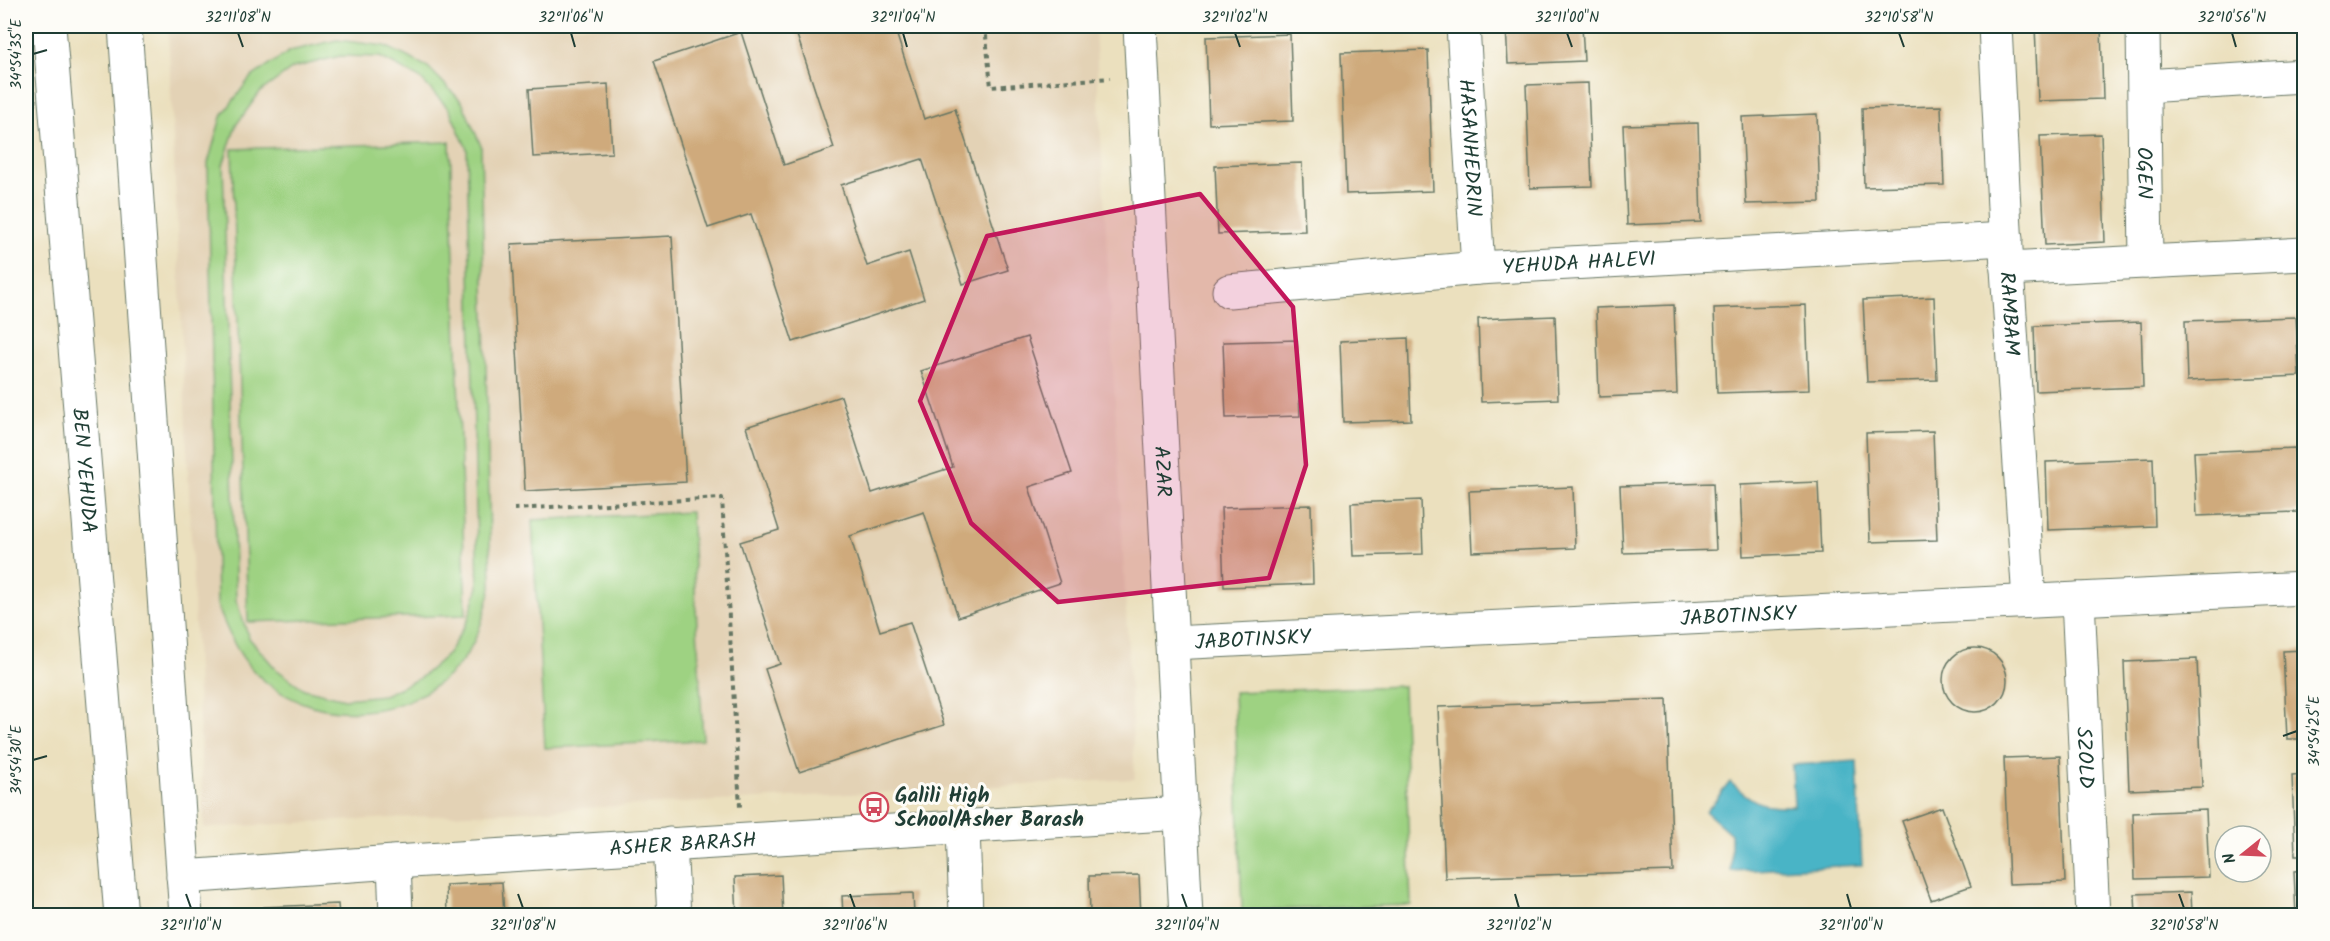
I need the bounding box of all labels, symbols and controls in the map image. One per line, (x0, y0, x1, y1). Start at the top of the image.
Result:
text: 32°11'08"N (205, 6, 271, 30)
text: 32°11'06"N (539, 6, 603, 30)
text: 32°11'04"N (871, 6, 935, 30)
text: 32°11'02"N (1202, 6, 1268, 30)
text: 32°11'00"N (1535, 6, 1599, 30)
text: 32°10'58"N (1865, 6, 1933, 30)
text: 32°10'56"N (2198, 6, 2266, 30)
text: 34°54'35"E (5, 17, 29, 89)
street label: HASANHEDRIN (1448, 78, 1490, 218)
street label: OGEN (2127, 147, 2160, 199)
street label: YEHUDA HALEVI (1501, 243, 1657, 285)
street label: RAMBAM (1989, 271, 2028, 357)
street label: BEN YEHUDA (62, 407, 105, 535)
street label: AZAR (1144, 445, 1179, 498)
street label: JABOTINSKY (1679, 598, 1798, 636)
street label: JABOTINSKY (1194, 621, 1313, 660)
text: 34°54'25"E (2303, 694, 2327, 766)
text: 34°54'30"E (5, 724, 29, 795)
street label: SZOLD (2066, 726, 2102, 790)
place label: Galili High School/Asher Barash (895, 780, 1084, 837)
bus stop icon: Galili High School/Asher Barash (858, 791, 890, 823)
street label: ASHER BARASH (608, 824, 758, 867)
north arrow (2213, 824, 2273, 884)
text: N (2217, 850, 2244, 867)
text: 32°11'10"N (160, 914, 222, 938)
text: 32°11'08"N (490, 914, 556, 938)
text: 32°11'06"N (823, 914, 887, 938)
text: 32°11'04"N (1155, 914, 1219, 938)
text: 32°11'02"N (1486, 914, 1552, 938)
text: 32°11'00"N (1819, 914, 1883, 938)
text: 32°10'58"N (2150, 914, 2218, 938)

